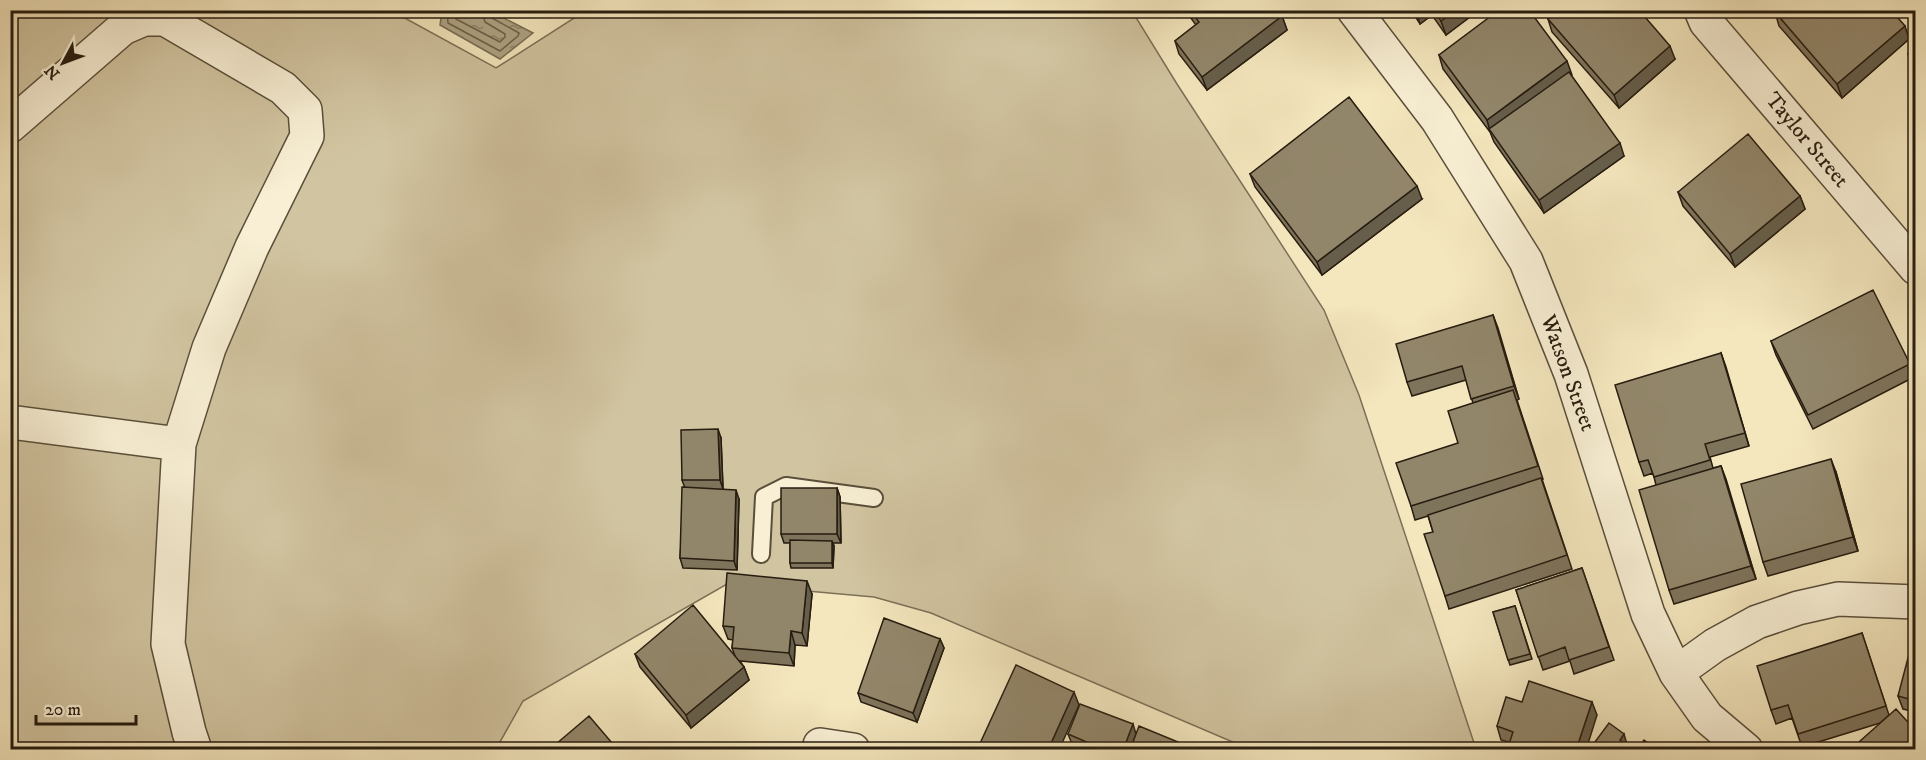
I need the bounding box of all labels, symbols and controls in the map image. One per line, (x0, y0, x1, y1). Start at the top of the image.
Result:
north arrow (33, 33, 93, 93)
text: N (41, 61, 64, 84)
street label: Taylor Street (1759, 87, 1855, 193)
street label: Watson Street (1534, 310, 1601, 435)
scale bar (36, 688, 136, 726)
text: 20 m (45, 699, 81, 721)

